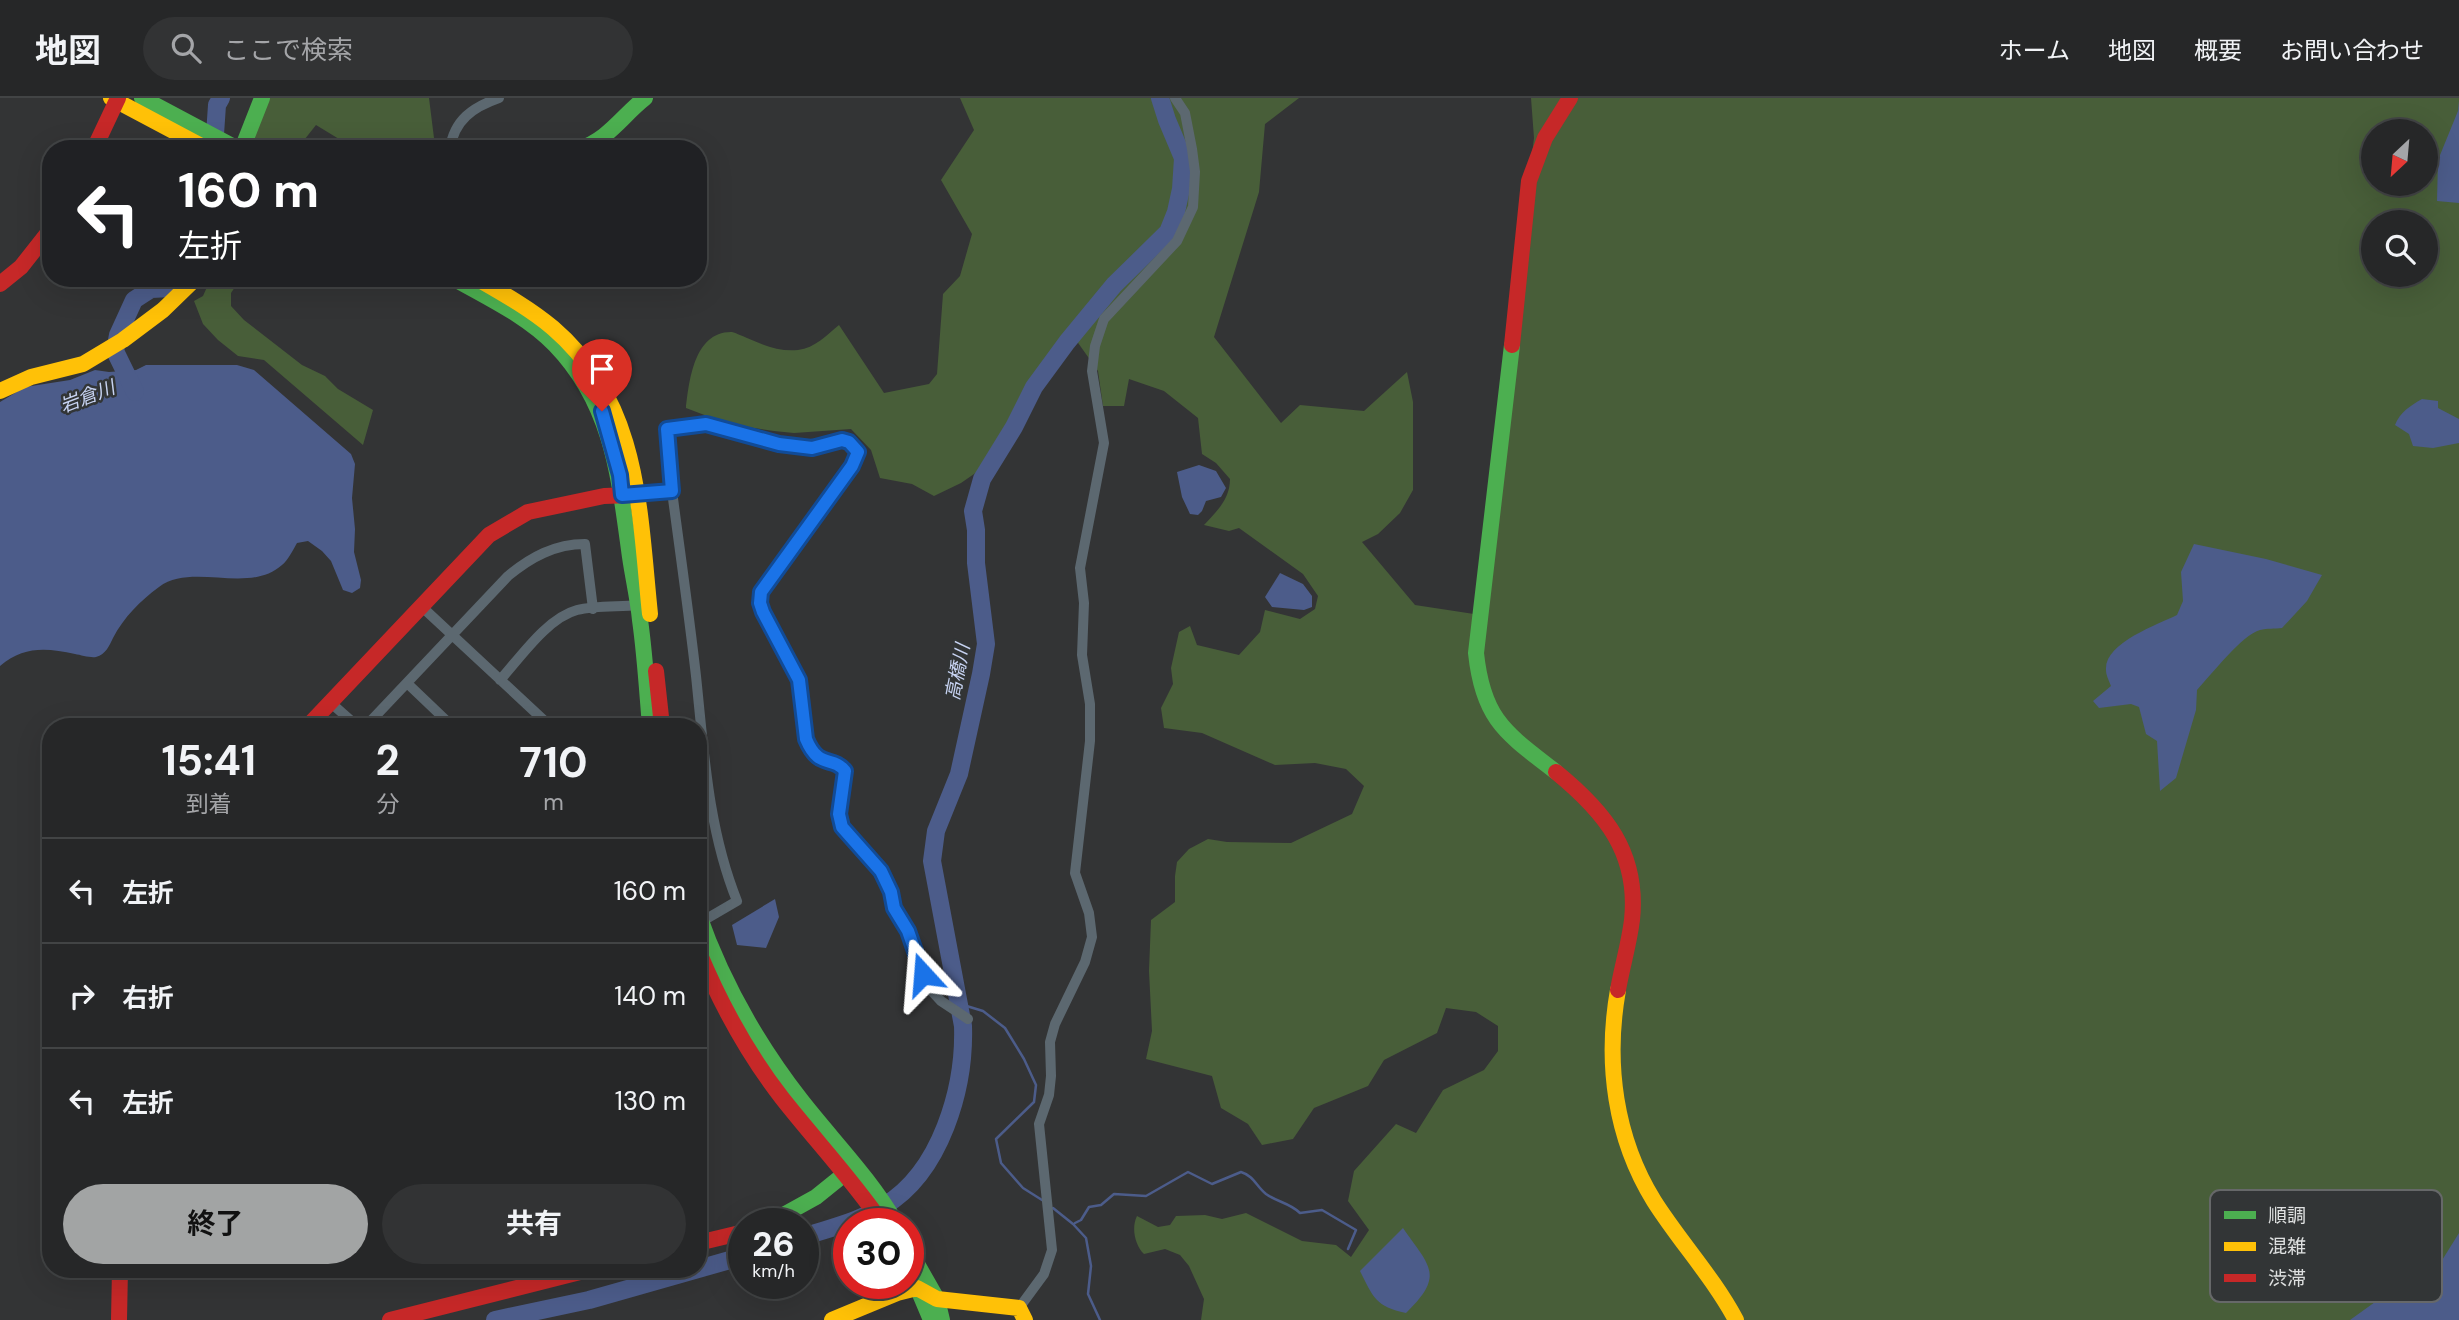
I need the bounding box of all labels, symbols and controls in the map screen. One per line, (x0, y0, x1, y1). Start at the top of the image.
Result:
search box (143, 17, 633, 80)
text: 地図 (35, 29, 101, 72)
icon: search (167, 29, 205, 67)
text: ここで検索 (223, 33, 353, 67)
text: ホーム (1999, 35, 2070, 66)
text: 地図 (2108, 35, 2156, 66)
text: 概要 (2194, 35, 2242, 66)
text: お問い合わせ (2280, 35, 2424, 66)
north arrow (2361, 119, 2438, 196)
map controls (2361, 119, 2438, 287)
text: 160 m (178, 158, 319, 222)
icon: left (63, 168, 154, 259)
button: search (2361, 210, 2438, 287)
text: 左折 (178, 225, 242, 267)
pin (572, 339, 632, 411)
icon: arrive (583, 350, 621, 388)
water label: 岩倉川 (56, 374, 120, 418)
water label: 高橋川 (940, 640, 976, 702)
text: 15:41 (161, 733, 256, 788)
text: 2 (376, 733, 400, 788)
text: 710 (519, 735, 588, 790)
text: m (543, 787, 564, 817)
text: 到着 (186, 789, 232, 819)
text: 分 (376, 789, 399, 819)
icon: left (63, 872, 101, 910)
text: 160 m (614, 874, 686, 908)
text: 左折 (122, 876, 174, 910)
position arrow (886, 937, 960, 1011)
icon: right (63, 977, 101, 1015)
text: 140 m (614, 979, 686, 1013)
text: 右折 (122, 981, 174, 1015)
icon: left (63, 1082, 101, 1120)
text: 130 m (615, 1084, 686, 1118)
text: 左折 (122, 1086, 174, 1120)
button: 終了 (63, 1184, 368, 1264)
button: 共有 (382, 1184, 686, 1264)
legend (2210, 1190, 2442, 1302)
text: 順調 (2268, 1203, 2306, 1228)
speed limit sign: 30 (833, 1208, 924, 1299)
text: 26 (752, 1221, 795, 1267)
text: 混雑 (2268, 1234, 2306, 1259)
text: km/h (752, 1259, 795, 1283)
text: 渋滞 (2268, 1266, 2306, 1291)

